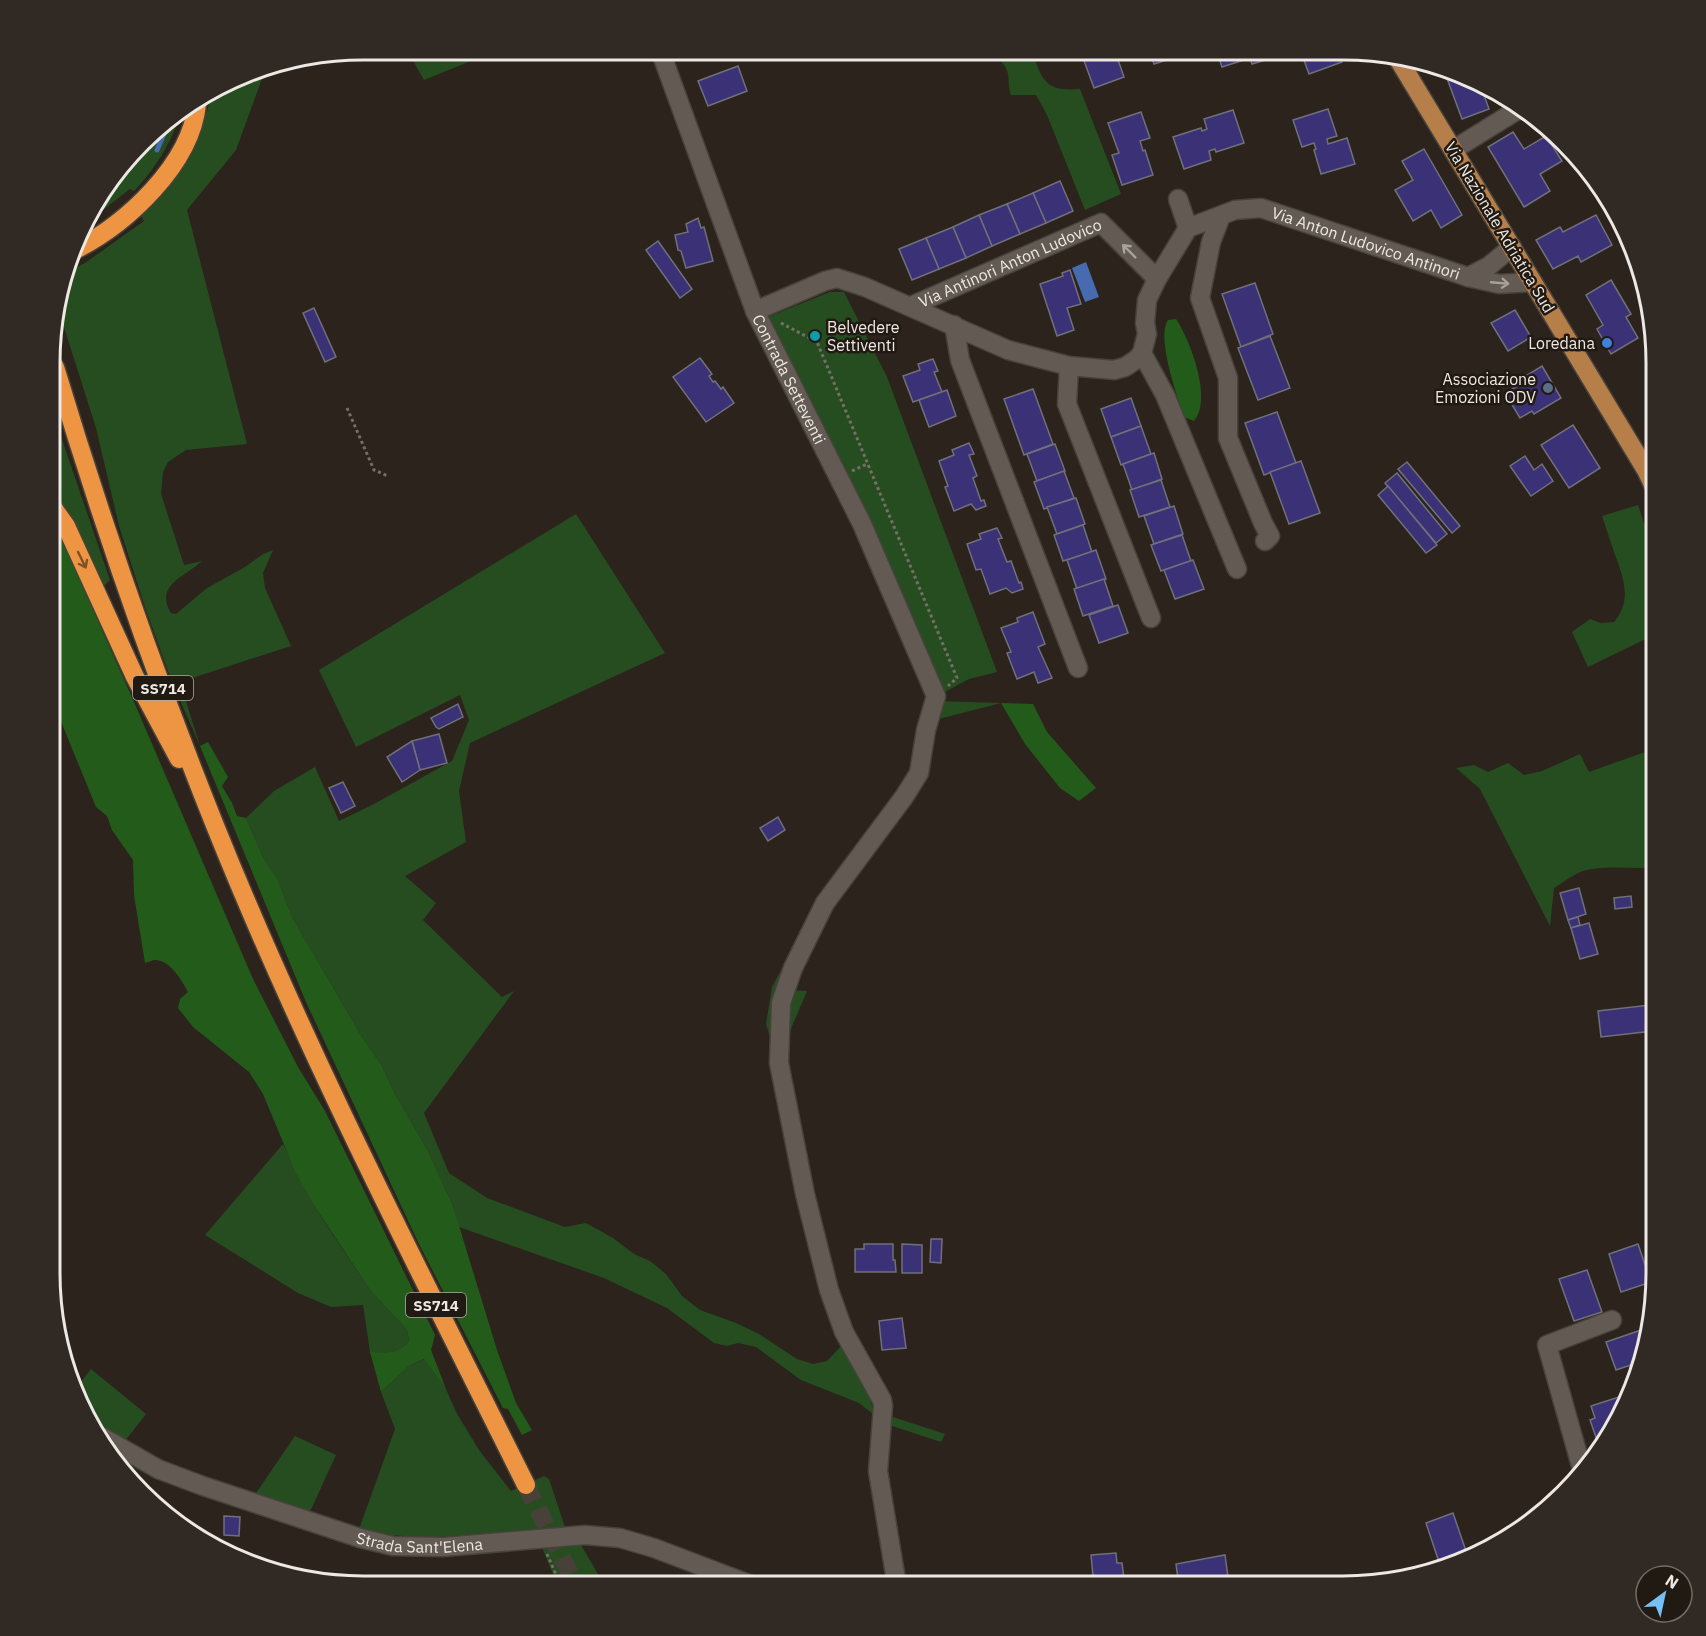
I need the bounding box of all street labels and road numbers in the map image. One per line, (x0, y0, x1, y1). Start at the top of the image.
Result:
street label: Via Nazionale Adriatica Sud (1441, 138, 1559, 316)
street label: Via Anton Ludovico Antinori (1269, 202, 1463, 284)
street label: Via Antinori Anton Ludovico (915, 214, 1104, 311)
street label: Contrada Setteventi (748, 311, 830, 447)
road number: SS714 (133, 676, 193, 700)
road number: SS714 (406, 1293, 466, 1317)
street label: Strada Sant'Elena (354, 1527, 484, 1557)

